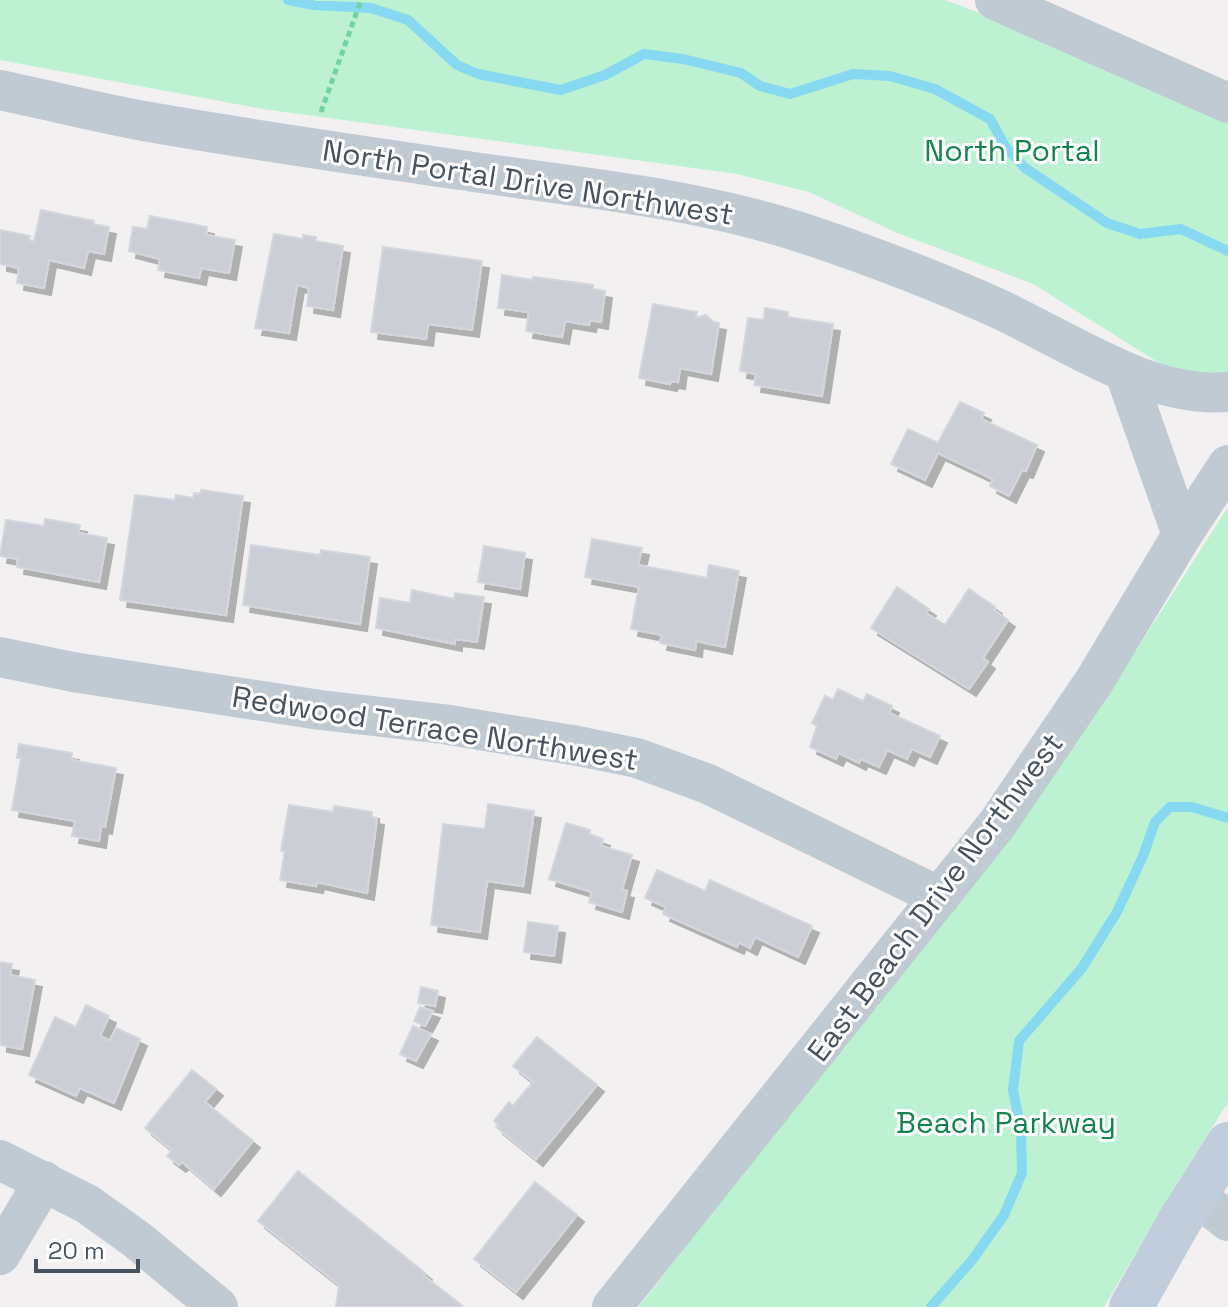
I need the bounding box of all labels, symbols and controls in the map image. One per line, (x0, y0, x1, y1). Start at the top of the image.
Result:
street label: North Portal Drive Northwest (320, 130, 736, 234)
park label: North Portal (924, 131, 1100, 170)
street label: Redwood Terrace Northwest (229, 677, 641, 779)
street label: East Beach Drive Northwest (799, 725, 1071, 1069)
park label: Beach Parkway (896, 1103, 1116, 1142)
scale bar (36, 1223, 138, 1273)
text: 20 m (48, 1235, 105, 1266)

